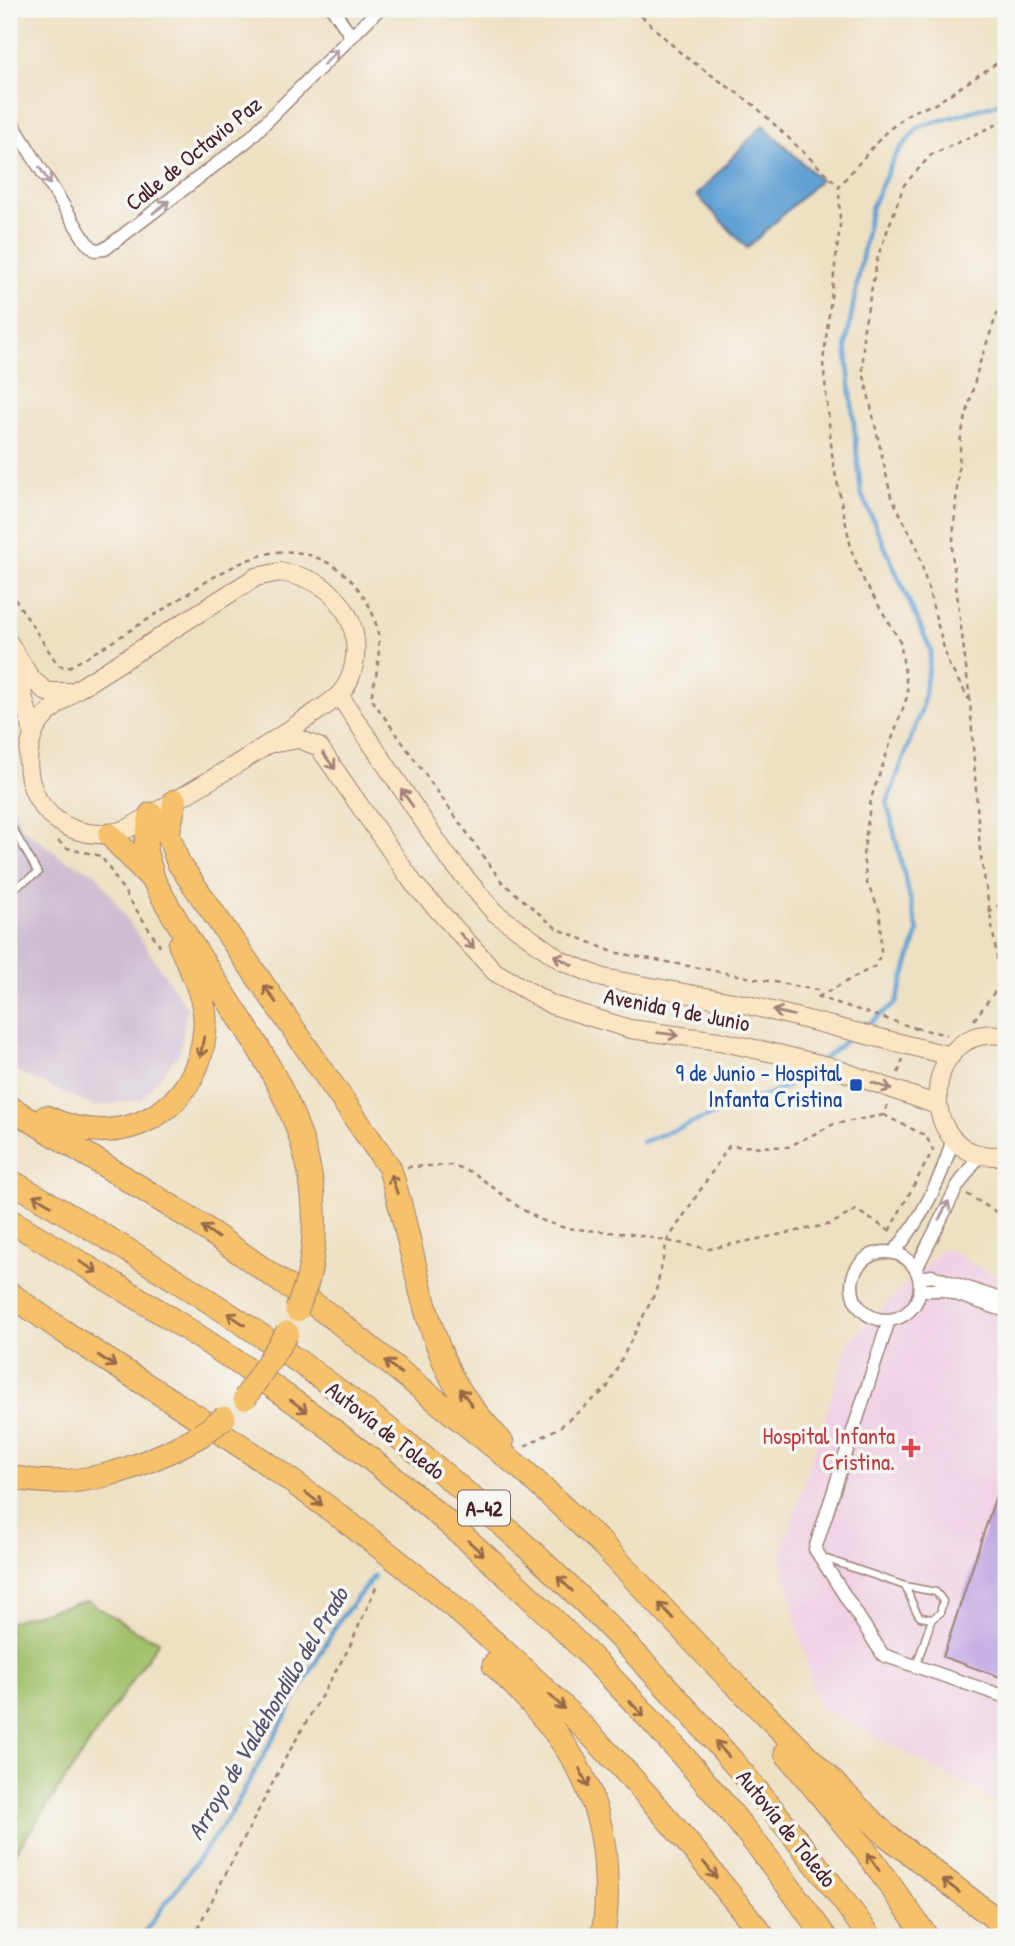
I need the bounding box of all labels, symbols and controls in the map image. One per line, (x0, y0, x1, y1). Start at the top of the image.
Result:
one-way arrow (322, 48, 339, 65)
street label: Calle de Octavio Paz (118, 88, 268, 218)
one-way arrow (38, 165, 52, 185)
one-way arrow (152, 200, 170, 215)
one-way arrow (321, 751, 336, 770)
one-way arrow (400, 789, 414, 808)
one-way arrow (458, 932, 475, 949)
one-way arrow (553, 952, 573, 966)
street label: Avenida 9 de Junio (601, 980, 753, 1038)
one-way arrow (263, 985, 277, 1004)
one-way arrow (772, 1006, 795, 1019)
one-way arrow (656, 1027, 679, 1040)
one-way arrow (195, 1035, 208, 1058)
place label: 9 de Junio - Hospital Infanta Cristina (676, 1057, 843, 1114)
marker: 9 de Junio - Hospital Infanta Cristina (848, 1077, 864, 1093)
one-way arrow (871, 1081, 893, 1093)
one-way arrow (387, 1173, 399, 1195)
one-way arrow (33, 1192, 53, 1206)
one-way arrow (938, 1200, 952, 1221)
one-way arrow (201, 1225, 220, 1239)
one-way arrow (78, 1260, 98, 1274)
one-way arrow (227, 1312, 246, 1326)
one-way arrow (97, 1353, 116, 1368)
one-way arrow (384, 1359, 402, 1375)
street label: Autovía de Toledo (320, 1374, 452, 1486)
one-way arrow (459, 1388, 474, 1407)
one-way arrow (289, 1399, 308, 1413)
place label: Hospital Infanta Cristina. (762, 1420, 895, 1477)
marker: Hospital Infanta Cristina. (901, 1438, 921, 1458)
road number: A-42 (458, 1490, 510, 1526)
one-way arrow (305, 1491, 324, 1506)
one-way arrow (467, 1540, 484, 1557)
one-way arrow (557, 1576, 574, 1593)
water label: Arroyo de Valdehondillo del Prado (179, 1579, 357, 1846)
one-way arrow (658, 1602, 675, 1620)
one-way arrow (548, 1694, 565, 1711)
one-way arrow (629, 1700, 645, 1718)
one-way arrow (714, 1740, 730, 1758)
street label: Autovía de Toledo (730, 1763, 844, 1893)
one-way arrow (578, 1767, 591, 1788)
one-way arrow (866, 1853, 880, 1872)
one-way arrow (702, 1861, 718, 1879)
one-way arrow (943, 1879, 961, 1894)

